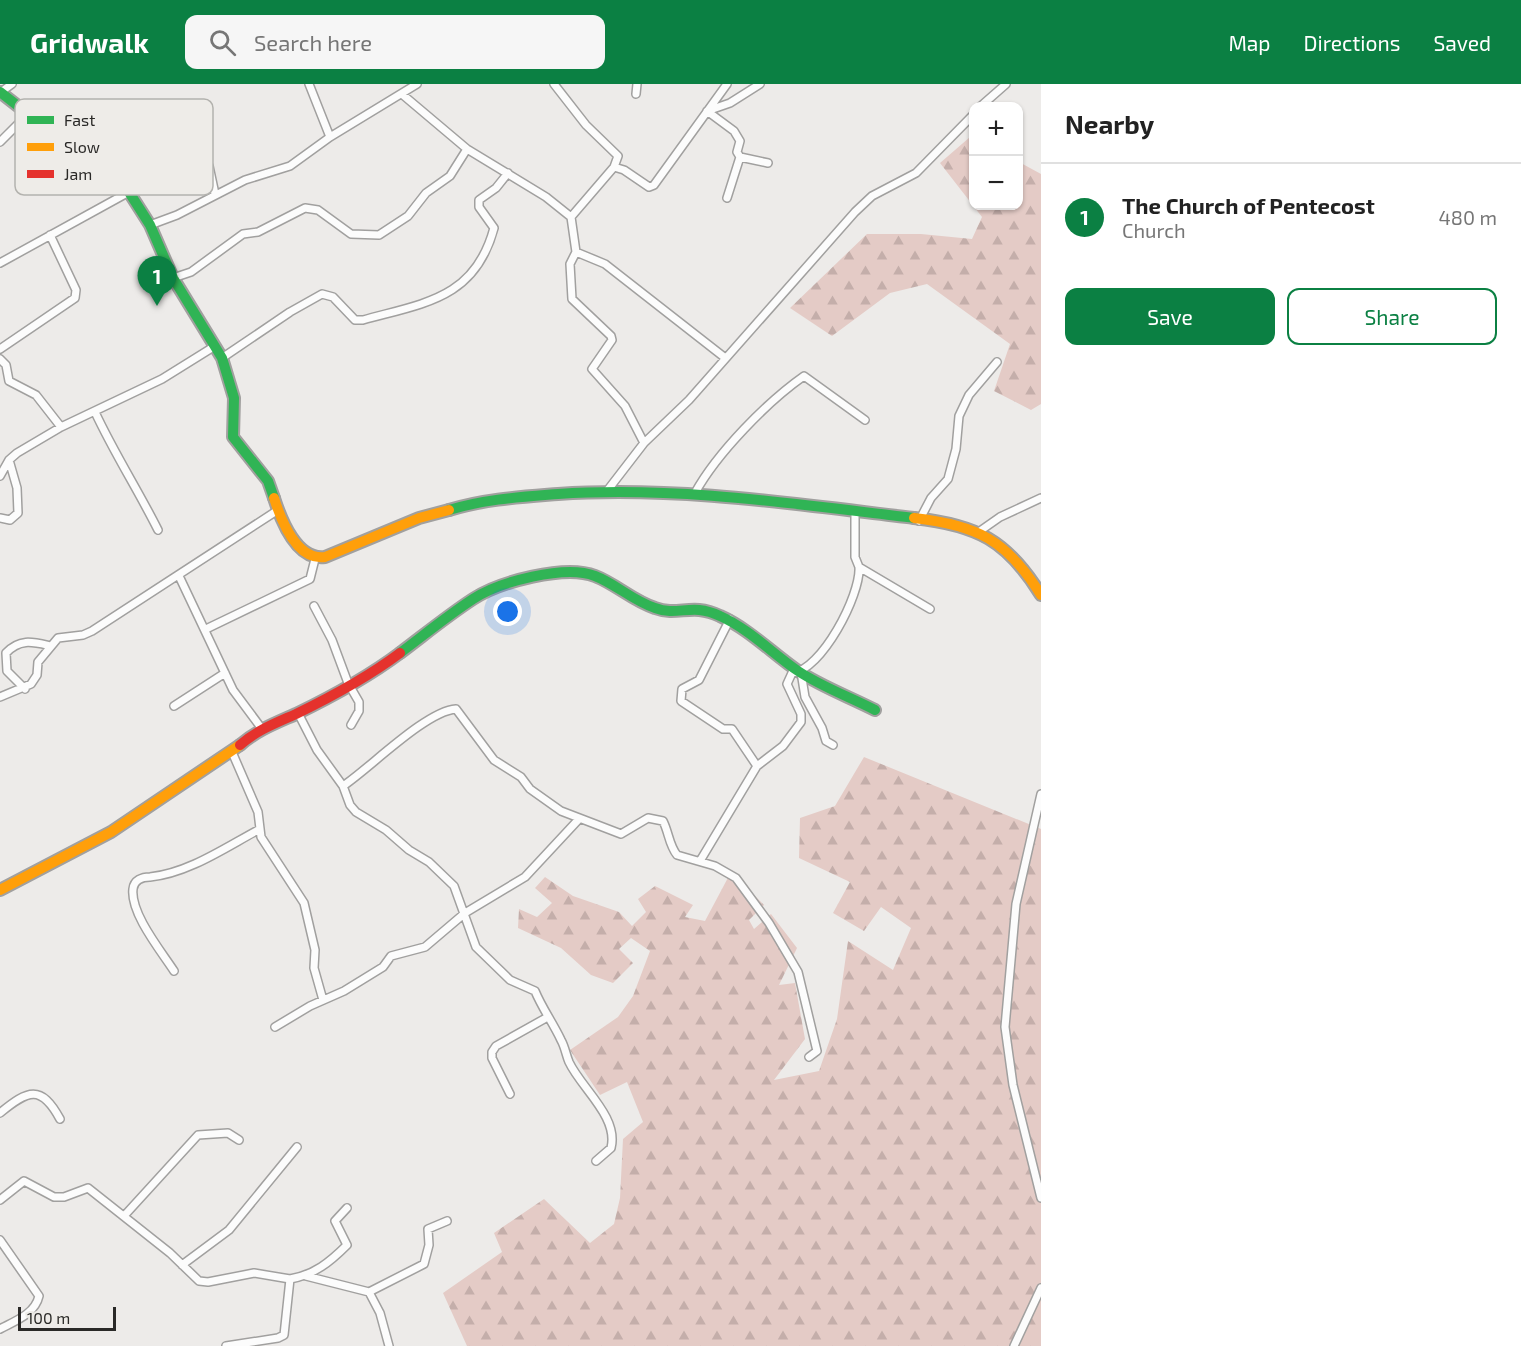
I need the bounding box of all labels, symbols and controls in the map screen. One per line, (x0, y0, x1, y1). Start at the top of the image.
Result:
search box (185, 15, 605, 69)
text: Gridwalk (30, 25, 149, 59)
icon: search (206, 26, 239, 59)
text: Search here (254, 29, 372, 55)
text: Map (1228, 30, 1271, 55)
text: Directions (1304, 30, 1400, 55)
text: Saved (1433, 30, 1491, 55)
legend (15, 99, 213, 195)
map controls (969, 102, 1023, 210)
button: + (969, 102, 1023, 156)
text: Nearby (1065, 108, 1154, 139)
text: Fast (64, 110, 95, 129)
text: Slow (64, 137, 100, 156)
button: − (969, 156, 1023, 210)
text: Jam (64, 164, 92, 183)
text: The Church of Pentecost (1122, 192, 1375, 218)
text: 1 (1080, 205, 1089, 229)
text: 480 m (1439, 205, 1497, 229)
text: Church (1122, 218, 1186, 242)
pin: 1 (138, 256, 176, 306)
button: Save (1065, 288, 1275, 345)
button: Share (1287, 288, 1497, 345)
your location (493, 597, 522, 626)
scale bar (18, 1304, 116, 1332)
text: 100 m (27, 1308, 70, 1327)

